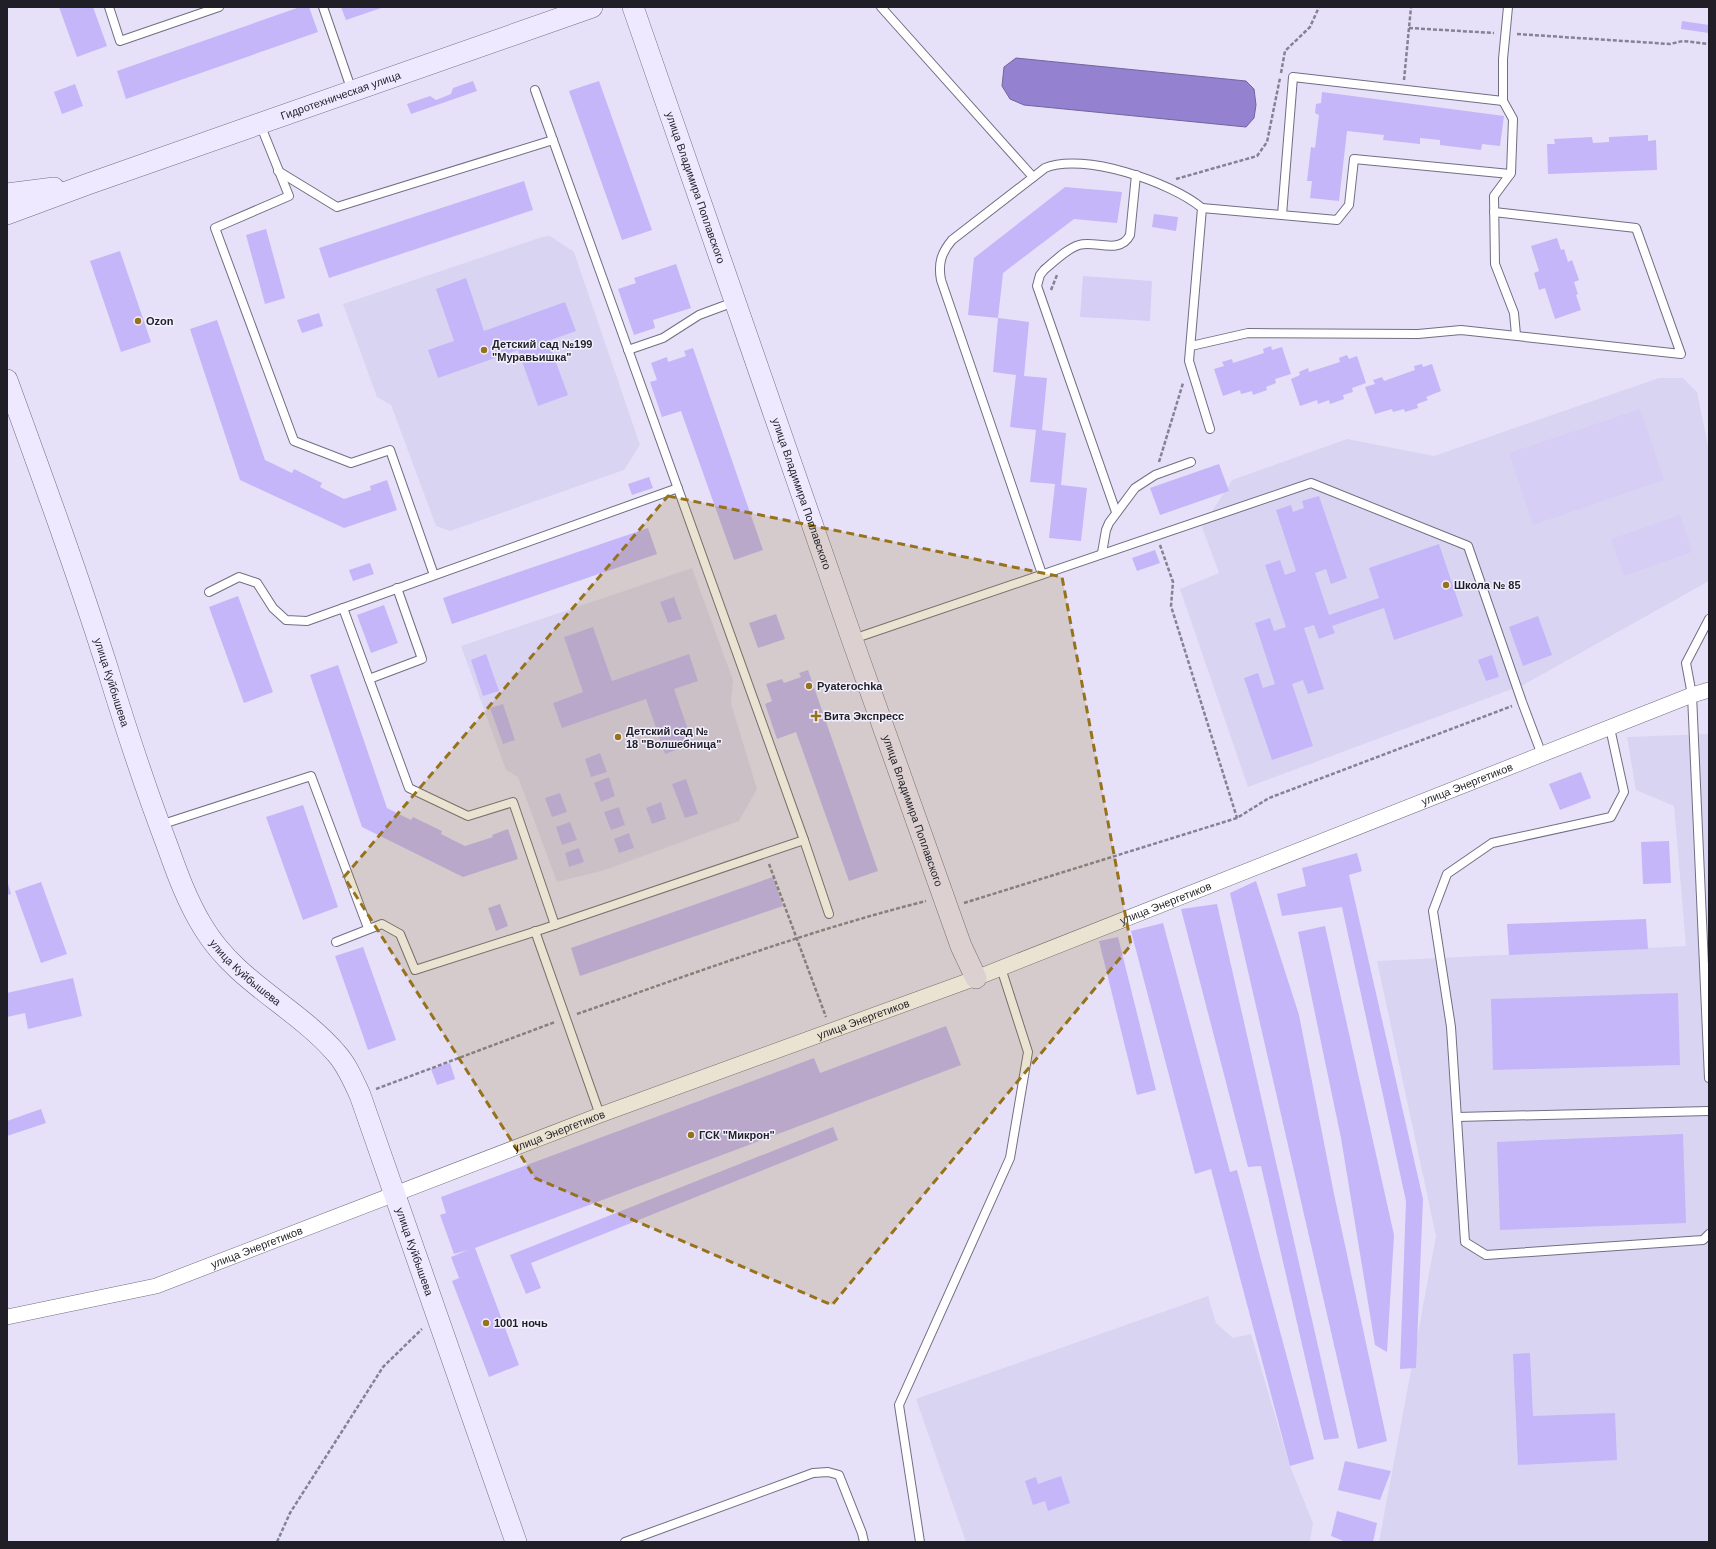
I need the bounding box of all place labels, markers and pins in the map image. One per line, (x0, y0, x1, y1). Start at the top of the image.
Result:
place label: Ozon (146, 315, 174, 327)
marker: Ozon (133, 316, 143, 326)
place label: Детский сад №199 "Муравьишка" (492, 338, 592, 363)
marker: Детский сад №199 "Муравьишка" (479, 345, 489, 355)
place label: Школа № 85 (1454, 579, 1521, 591)
marker: Школа № 85 (1441, 580, 1451, 590)
place label: Pyaterochka (817, 680, 883, 692)
marker: Pyaterochka (804, 681, 814, 691)
place label: Вита Экспресс (824, 710, 904, 722)
marker: Вита Экспресс (811, 711, 821, 721)
place label: Детский сад № 18 "Волшебница" (626, 725, 721, 750)
marker: Детский сад № 18 "Волшебница" (613, 732, 623, 742)
place label: ГСК "Микрон" (699, 1129, 775, 1141)
marker: ГСК "Микрон" (686, 1130, 696, 1140)
place label: 1001 ночь (494, 1317, 548, 1329)
marker: 1001 ночь (481, 1318, 491, 1328)

